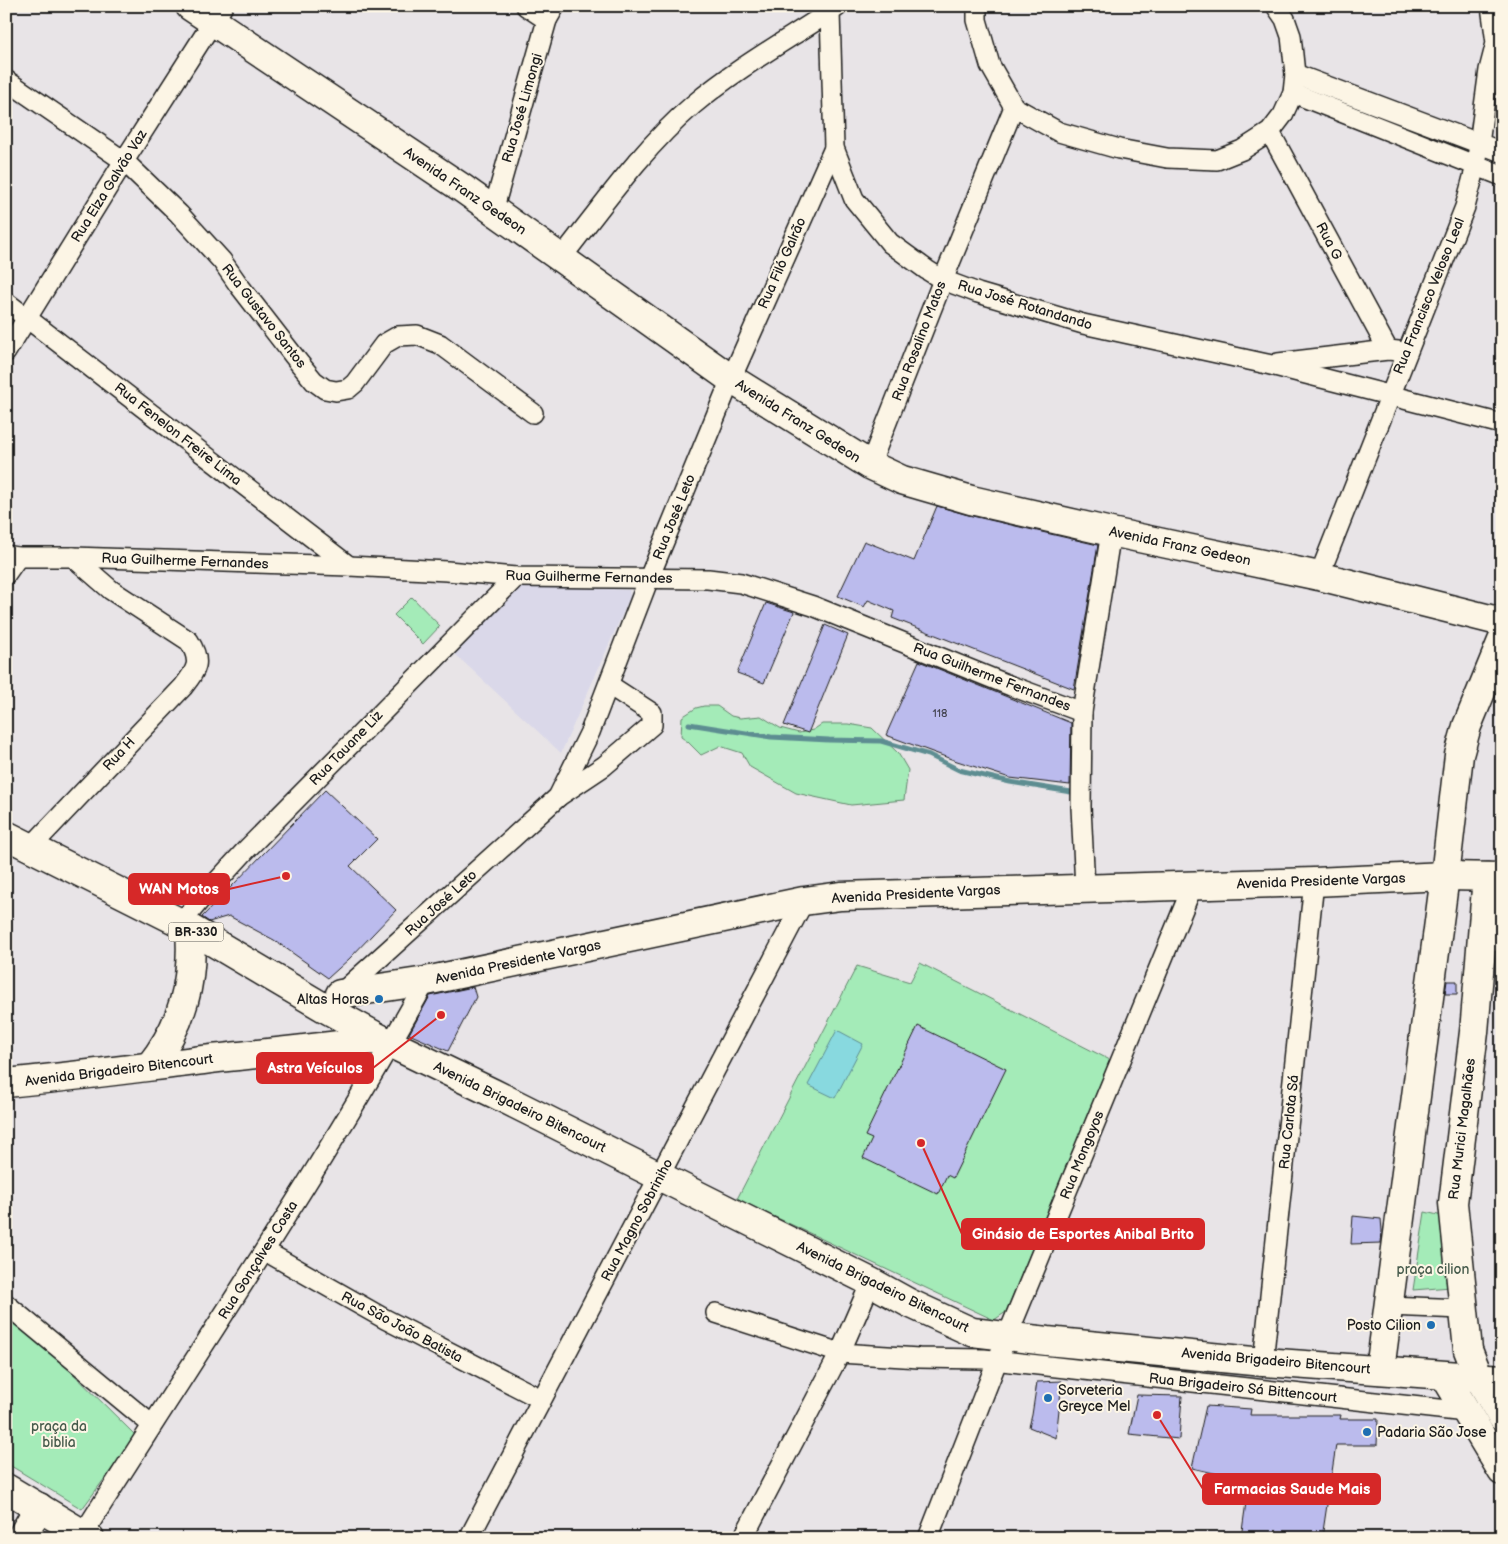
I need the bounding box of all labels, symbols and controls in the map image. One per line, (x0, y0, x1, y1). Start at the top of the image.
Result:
street label: Rua José Limongi (498, 51, 546, 165)
street label: Rua Elza Galvão Vaz (67, 126, 151, 245)
street label: Avenida Franz Gedeon (400, 144, 530, 238)
street label: Rua Filó Galrão (754, 215, 810, 311)
street label: Rua Francisco Veloso Leal (1390, 215, 1468, 377)
street label: Rua G (1312, 219, 1346, 263)
street label: Rua Gustavo Santos (218, 261, 310, 372)
street label: Rua José Rotandando (956, 276, 1095, 334)
street label: Rua Rosalino Matos (888, 279, 950, 403)
street label: Avenida Franz Gedeon (732, 376, 864, 467)
street label: Rua Fenelon Freire Lima (111, 379, 245, 489)
street label: Rua José Leto (649, 472, 699, 562)
street label: Avenida Franz Gedeon (1108, 523, 1252, 569)
street label: Rua Guilherme Fernandes (101, 550, 269, 572)
street label: Rua Guilherme Fernandes (505, 567, 673, 587)
street label: Rua Guilherme Fernandes (911, 639, 1073, 715)
street label: Rua Tauane Liz (306, 707, 386, 789)
house number: 118 (933, 707, 947, 720)
street label: Rua H (99, 734, 139, 774)
street label: Rua José Leto (402, 866, 480, 940)
street label: Avenida Presidente Vargas (1236, 870, 1406, 892)
callout: WAN Motos (129, 874, 229, 904)
text: WAN Motos (139, 880, 219, 899)
street label: Avenida Presidente Vargas (831, 881, 1001, 907)
road number: BR-330 (168, 922, 224, 942)
street label: Avenida Presidente Vargas (434, 936, 602, 988)
place label: Altas Horas (297, 991, 369, 1008)
marker: Altas Horas (373, 993, 385, 1005)
street label: Avenida Brigadeiro Bitencourt (24, 1050, 215, 1090)
callout: Astra Veículos (257, 1053, 373, 1083)
street label: Rua Murici Magalhães (1445, 1057, 1479, 1201)
street label: Avenida Brigadeiro Bitencourt (431, 1058, 610, 1156)
text: Astra Veículos (266, 1059, 363, 1078)
street label: Rua Carlota Sá (1276, 1074, 1302, 1170)
street label: Rua Mongoyos (1056, 1108, 1108, 1202)
street label: Rua Magno Sobriniho (597, 1156, 677, 1284)
street label: Rua Gonçalves Costa (215, 1198, 301, 1322)
callout: Ginásio de Esportes Anibal Brito (962, 1219, 1204, 1249)
text: Ginásio de Esportes Anibal Brito (972, 1225, 1194, 1244)
street label: Avenida Brigadeiro Bitencourt (794, 1238, 973, 1336)
park label: praça cilion (1397, 1261, 1470, 1278)
street label: Rua São João Batista (338, 1288, 466, 1366)
place label: Posto Cilion (1347, 1317, 1421, 1334)
marker: Posto Cilion (1425, 1319, 1437, 1331)
street label: Avenida Brigadeiro Bitencourt (1181, 1344, 1372, 1378)
street label: Rua Brigadeiro Sá Bittencourt (1148, 1370, 1339, 1406)
place label: Sorveteria Greyce Mel (1058, 1382, 1130, 1415)
marker: Sorveteria Greyce Mel (1042, 1392, 1054, 1404)
park label: praça da biblia (31, 1418, 87, 1451)
place label: Padaria São Jose (1377, 1424, 1487, 1441)
marker: Padaria São Jose (1361, 1426, 1373, 1438)
callout: Farmacias Saude Mais (1203, 1474, 1380, 1504)
text: Farmacias Saude Mais (1214, 1480, 1370, 1499)

